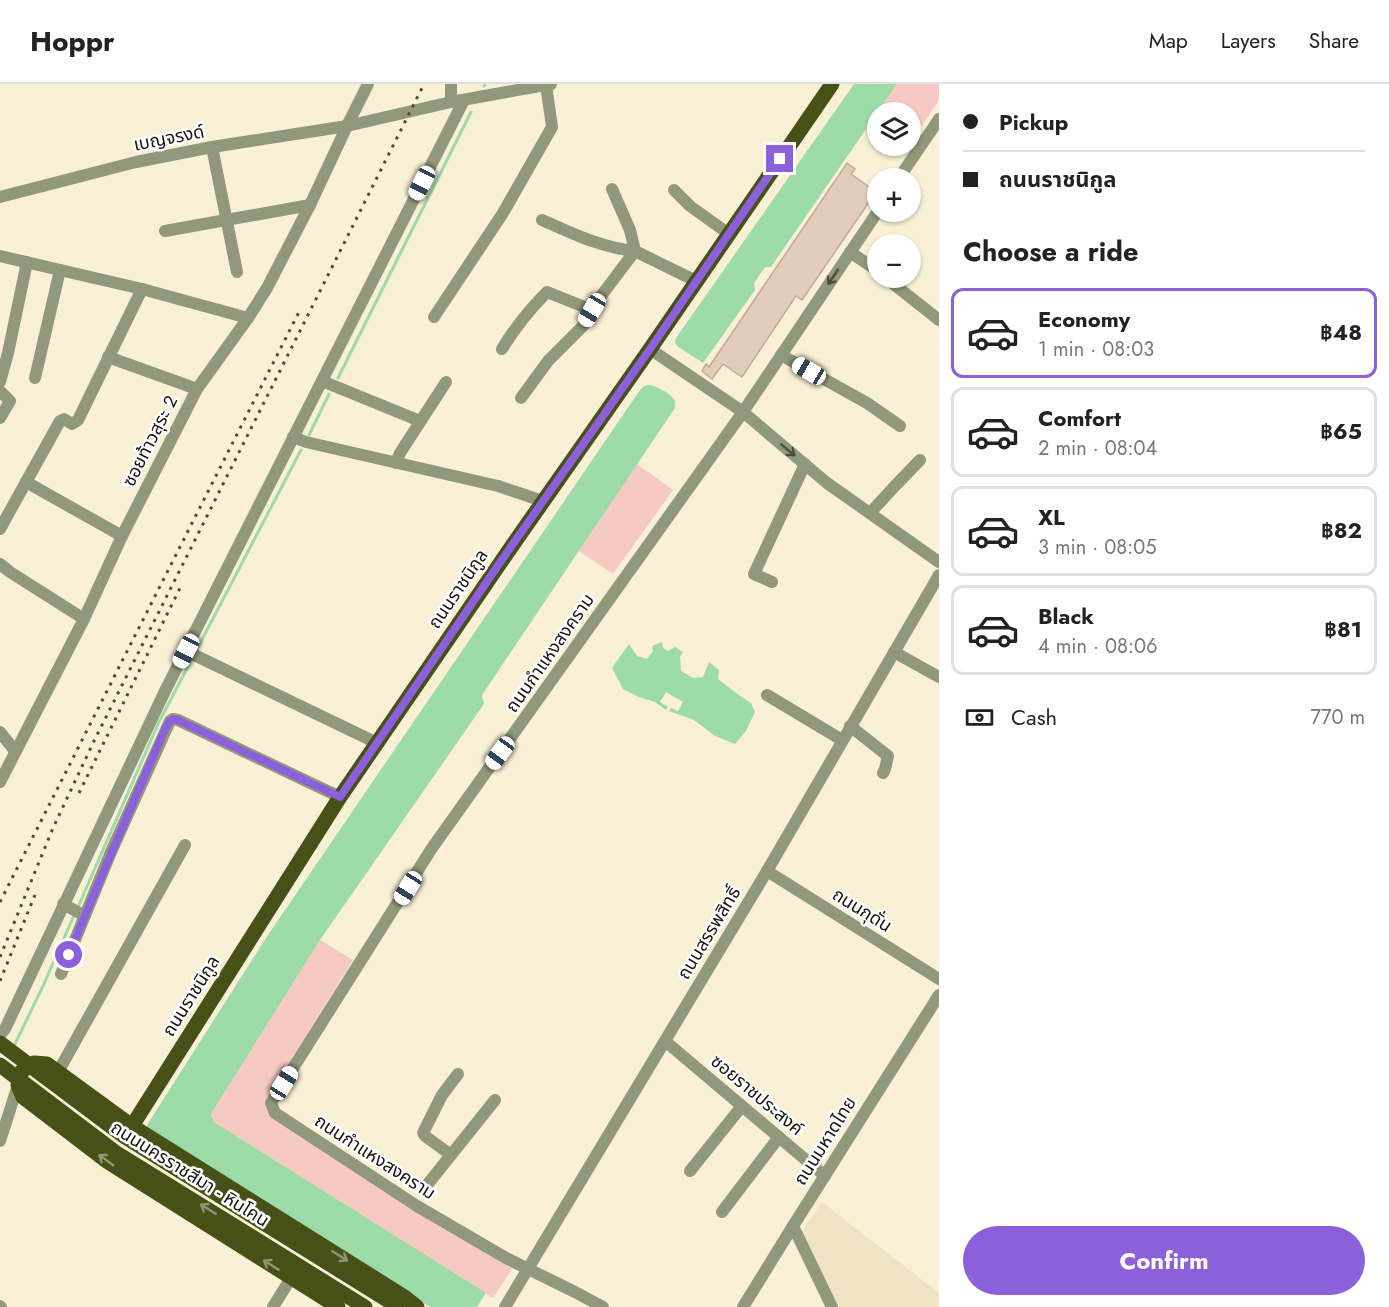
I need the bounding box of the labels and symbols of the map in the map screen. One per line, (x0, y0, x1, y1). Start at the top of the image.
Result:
street label: เบญจรงด์ (131, 118, 207, 158)
route end (766, 145, 793, 172)
car (406, 163, 438, 203)
one-way arrow (827, 269, 839, 285)
car (575, 290, 609, 330)
car (789, 354, 829, 388)
street label: ซอยท้าวสุระ 2 (116, 391, 184, 491)
one-way arrow (780, 443, 796, 456)
street label: ถนนราชนิกูล (422, 544, 494, 634)
street label: ถนนกำแหงสงคราม (499, 588, 601, 718)
car (170, 631, 202, 671)
car (482, 733, 518, 773)
car (391, 868, 425, 908)
street label: ถนนสรรพสิทธิ์ (671, 881, 747, 984)
street label: ถนนกุดั่น (827, 882, 897, 938)
route start (55, 941, 82, 968)
street label: ถนนราชนิกูล (156, 951, 226, 1041)
street label: ซอยราชประสงค์ (705, 1048, 809, 1142)
car (267, 1063, 301, 1103)
street label: ถนนมหาดไทย (787, 1092, 863, 1190)
street label: ถนนกำแหงสงคราม (309, 1108, 441, 1206)
street label: ถนนนครราชสีมา - หินโคน (106, 1115, 274, 1233)
one-way arrow (98, 1154, 114, 1167)
one-way arrow (200, 1203, 217, 1215)
one-way arrow (331, 1251, 348, 1263)
one-way arrow (262, 1258, 279, 1271)

